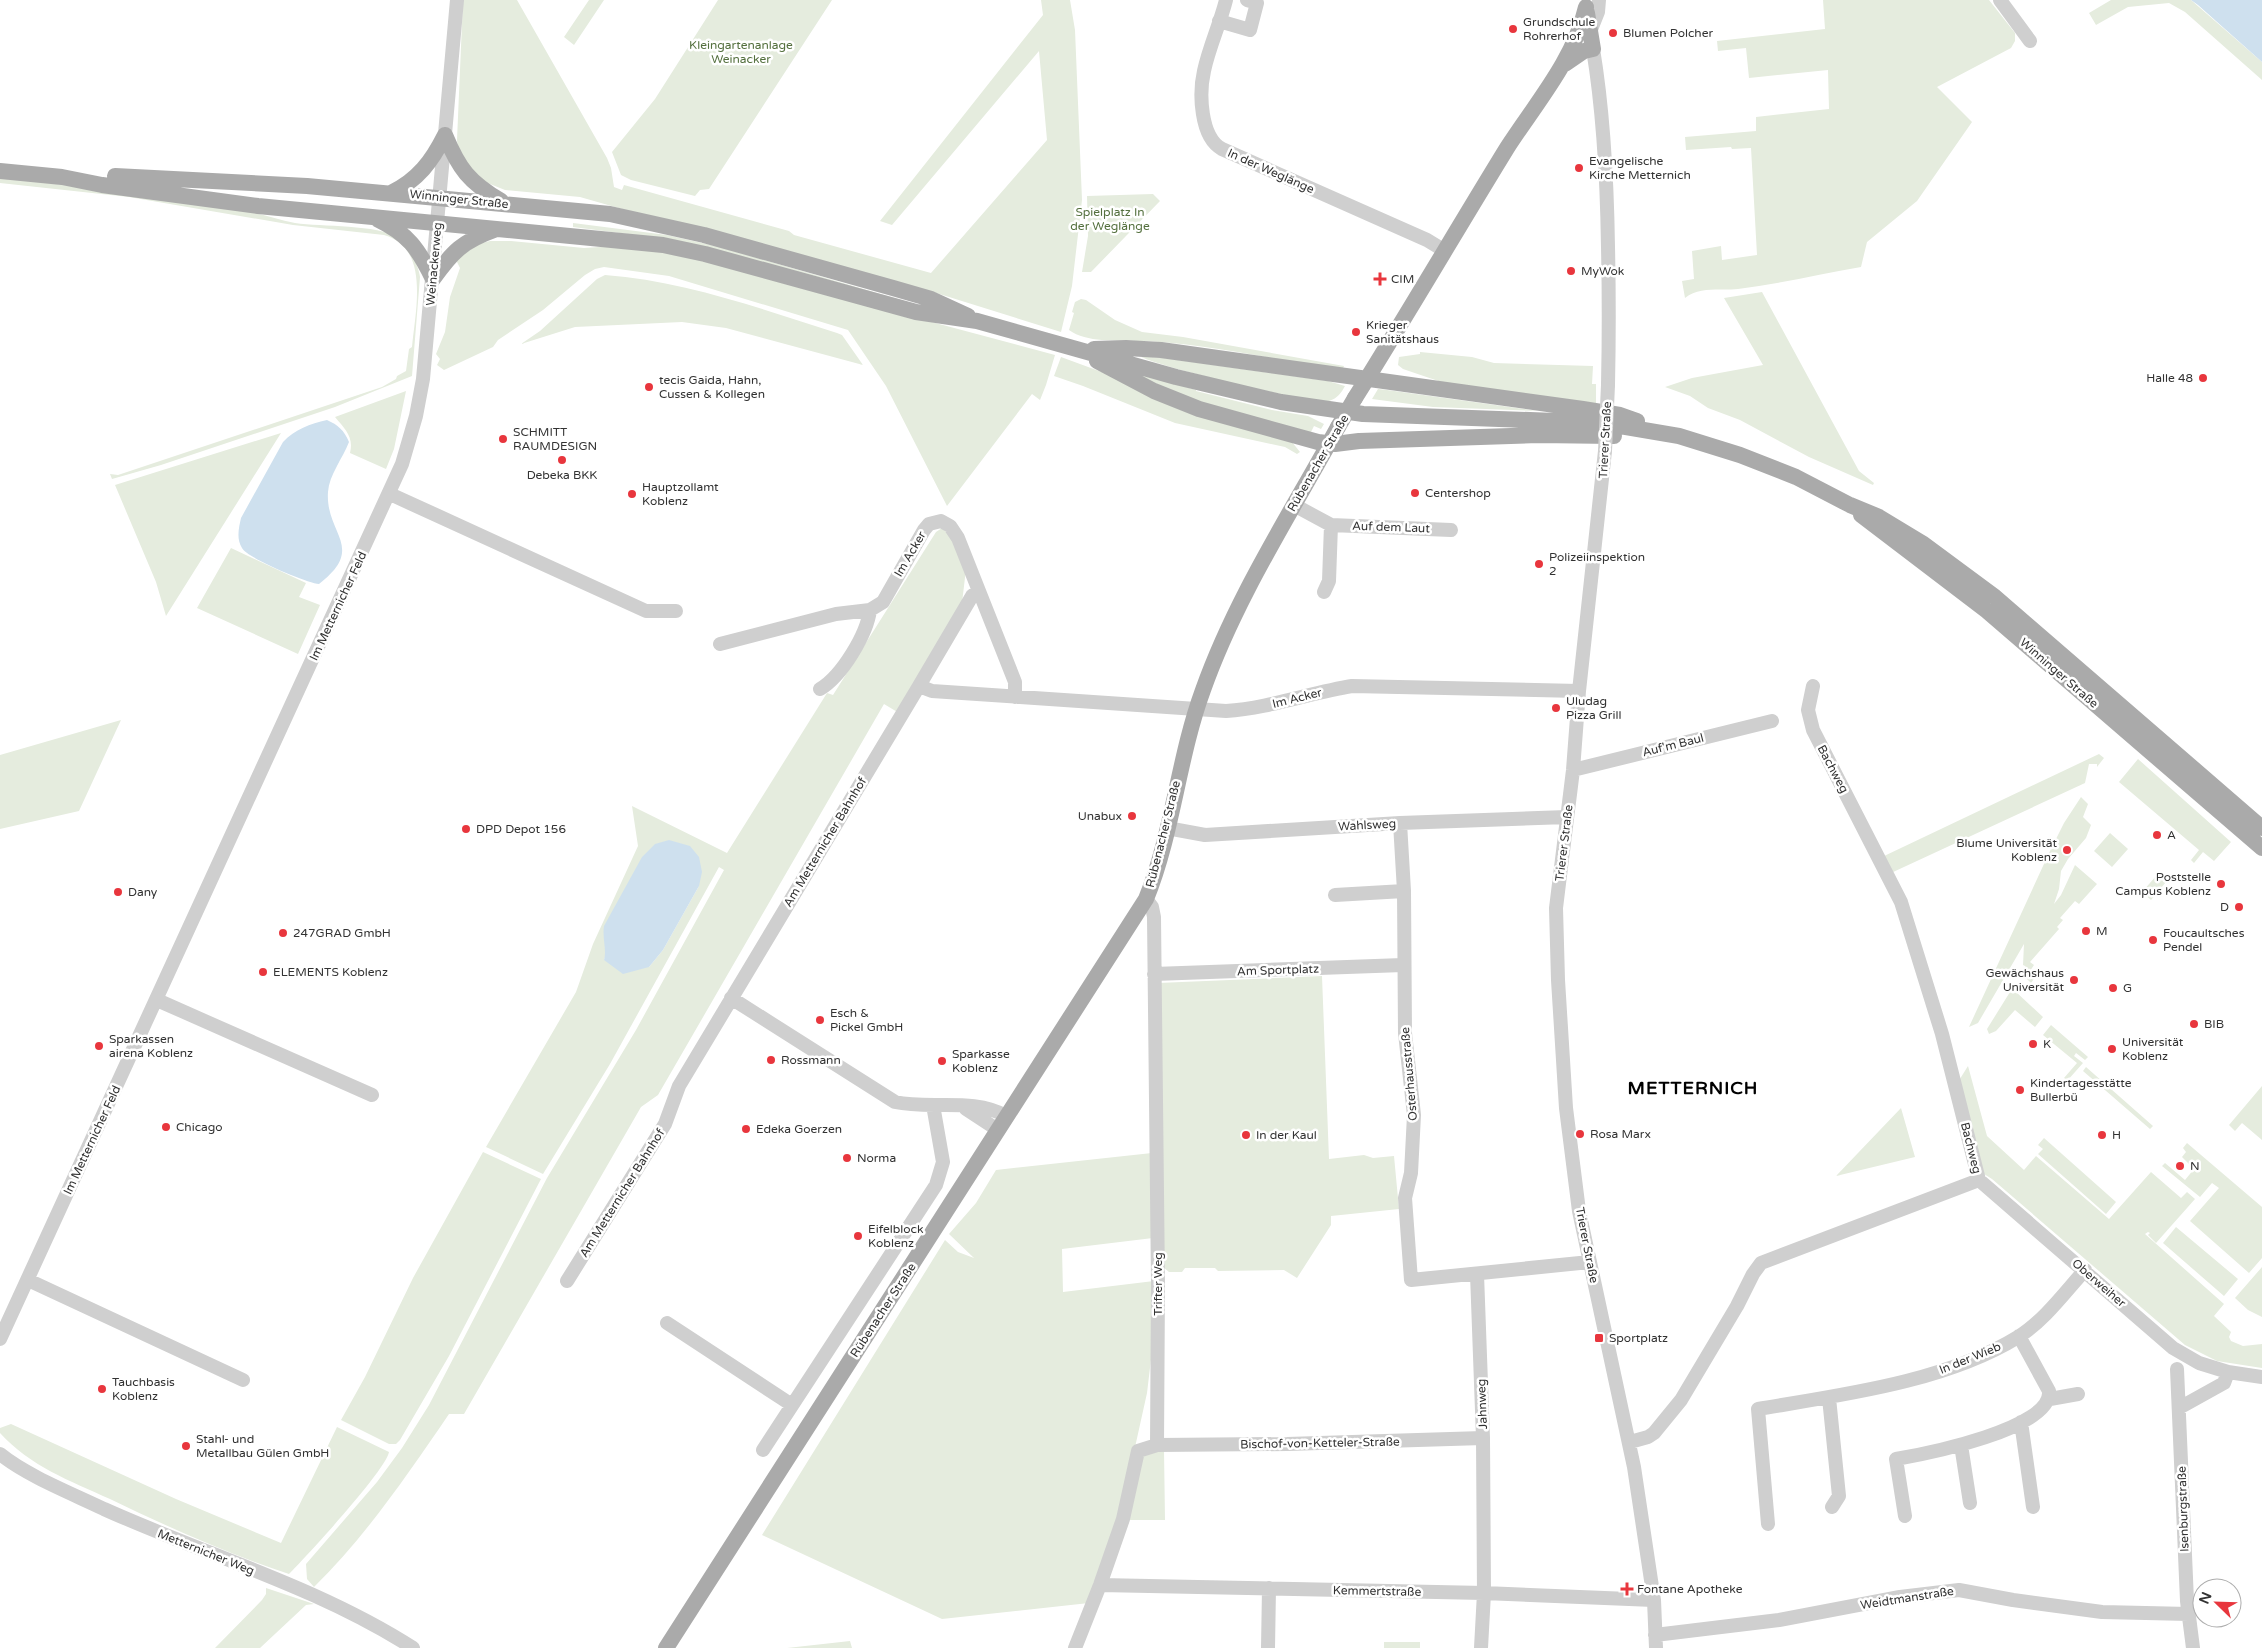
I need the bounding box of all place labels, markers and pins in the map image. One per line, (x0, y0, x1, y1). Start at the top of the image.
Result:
place label: Grundschule Rohrerhof (1523, 15, 1596, 43)
marker: Grundschule Rohrerhof (1507, 23, 1519, 35)
place label: Blumen Polcher (1623, 26, 1713, 40)
marker: Blumen Polcher (1607, 27, 1619, 39)
place label: Evangelische Kirche Metternich (1589, 154, 1691, 182)
marker: Evangelische Kirche Metternich (1573, 162, 1585, 174)
place label: MyWok (1581, 264, 1625, 278)
marker: MyWok (1565, 265, 1577, 277)
marker: CIM (1373, 272, 1387, 286)
place label: CIM (1391, 272, 1414, 286)
place label: Krieger Sanitätshaus (1366, 318, 1439, 346)
marker: Krieger Sanitätshaus (1350, 326, 1362, 338)
place label: Halle 48 (2146, 371, 2193, 385)
marker: Halle 48 (2197, 372, 2209, 384)
place label: tecis Gaida, Hahn, Cussen & Kollegen (659, 373, 765, 401)
marker: tecis Gaida, Hahn, Cussen & Kollegen (643, 381, 655, 393)
place label: SCHMITT RAUMDESIGN (513, 425, 597, 453)
marker: SCHMITT RAUMDESIGN (497, 433, 509, 445)
marker: Debeka BKK (556, 454, 568, 466)
place label: Debeka BKK (527, 468, 597, 482)
place label: Hauptzollamt Koblenz (642, 480, 719, 508)
place label: Centershop (1425, 486, 1491, 500)
marker: Centershop (1409, 487, 1421, 499)
marker: Hauptzollamt Koblenz (626, 488, 638, 500)
place label: Polizeiinspektion 2 (1549, 550, 1645, 578)
marker: Polizeiinspektion 2 (1533, 558, 1545, 570)
place label: Uludag Pizza Grill (1566, 694, 1621, 722)
marker: Uludag Pizza Grill (1550, 702, 1562, 714)
place label: Unabux (1078, 809, 1122, 823)
marker: Unabux (1126, 810, 1138, 822)
place label: DPD Depot 156 (476, 822, 566, 836)
marker: DPD Depot 156 (460, 823, 472, 835)
place label: A (2167, 828, 2176, 842)
marker: A (2151, 829, 2163, 841)
place label: Blume Universität Koblenz (1956, 836, 2057, 864)
marker: Blume Universität Koblenz (2061, 844, 2073, 856)
place label: Poststelle Campus Koblenz (2115, 870, 2211, 898)
marker: Poststelle Campus Koblenz (2215, 878, 2227, 890)
place label: Dany (128, 885, 158, 899)
marker: Dany (112, 886, 124, 898)
place label: D (2220, 900, 2229, 914)
marker: D (2233, 901, 2245, 913)
place label: M (2096, 924, 2108, 938)
marker: M (2080, 925, 2092, 937)
place label: 247GRAD GmbH (293, 926, 391, 940)
place label: Foucaultsches Pendel (2163, 926, 2245, 954)
marker: 247GRAD GmbH (277, 927, 289, 939)
marker: Foucaultsches Pendel (2147, 934, 2159, 946)
place label: ELEMENTS Koblenz (273, 965, 388, 979)
marker: ELEMENTS Koblenz (257, 966, 269, 978)
place label: Gewächshaus Universität (1985, 966, 2064, 994)
marker: Gewächshaus Universität (2068, 974, 2080, 986)
place label: G (2123, 981, 2132, 995)
marker: G (2107, 982, 2119, 994)
place label: Esch & Pickel GmbH (830, 1006, 903, 1034)
marker: Esch & Pickel GmbH (814, 1014, 826, 1026)
place label: BIB (2204, 1017, 2224, 1031)
marker: BIB (2188, 1018, 2200, 1030)
place label: Sparkassen airena Koblenz (109, 1032, 193, 1060)
place label: Universität Koblenz (2122, 1035, 2184, 1063)
place label: K (2043, 1037, 2051, 1051)
marker: K (2027, 1038, 2039, 1050)
marker: Sparkassen airena Koblenz (93, 1040, 105, 1052)
marker: Universität Koblenz (2106, 1043, 2118, 1055)
place label: Sparkasse Koblenz (952, 1047, 1010, 1075)
place label: Rossmann (781, 1053, 841, 1067)
marker: Rossmann (765, 1054, 777, 1066)
marker: Sparkasse Koblenz (936, 1055, 948, 1067)
place label: Kindertagesstätte Bullerbü (2030, 1076, 2132, 1104)
marker: Kindertagesstätte Bullerbü (2014, 1084, 2026, 1096)
place label: Chicago (176, 1120, 223, 1134)
marker: Chicago (160, 1121, 172, 1133)
place label: Edeka Goerzen (756, 1122, 842, 1136)
marker: Edeka Goerzen (740, 1123, 752, 1135)
place label: Rosa Marx (1590, 1127, 1651, 1141)
place label: In der Kaul (1256, 1128, 1317, 1142)
marker: Rosa Marx (1574, 1128, 1586, 1140)
place label: H (2112, 1128, 2121, 1142)
marker: In der Kaul (1240, 1129, 1252, 1141)
marker: H (2096, 1129, 2108, 1141)
place label: Norma (857, 1151, 896, 1165)
marker: Norma (841, 1152, 853, 1164)
place label: N (2190, 1159, 2200, 1173)
marker: N (2174, 1160, 2186, 1172)
place label: Eifelblock Koblenz (868, 1222, 924, 1250)
marker: Eifelblock Koblenz (852, 1230, 864, 1242)
place label: Sportplatz (1609, 1331, 1668, 1345)
marker: Sportplatz (1593, 1332, 1605, 1344)
place label: Tauchbasis Koblenz (112, 1375, 175, 1403)
marker: Tauchbasis Koblenz (96, 1383, 108, 1395)
place label: Stahl- und Metallbau Gülen GmbH (196, 1432, 329, 1460)
marker: Stahl- und Metallbau Gülen GmbH (180, 1440, 192, 1452)
place label: Fontane Apotheke (1637, 1582, 1743, 1596)
marker: Fontane Apotheke (1621, 1583, 1633, 1595)

